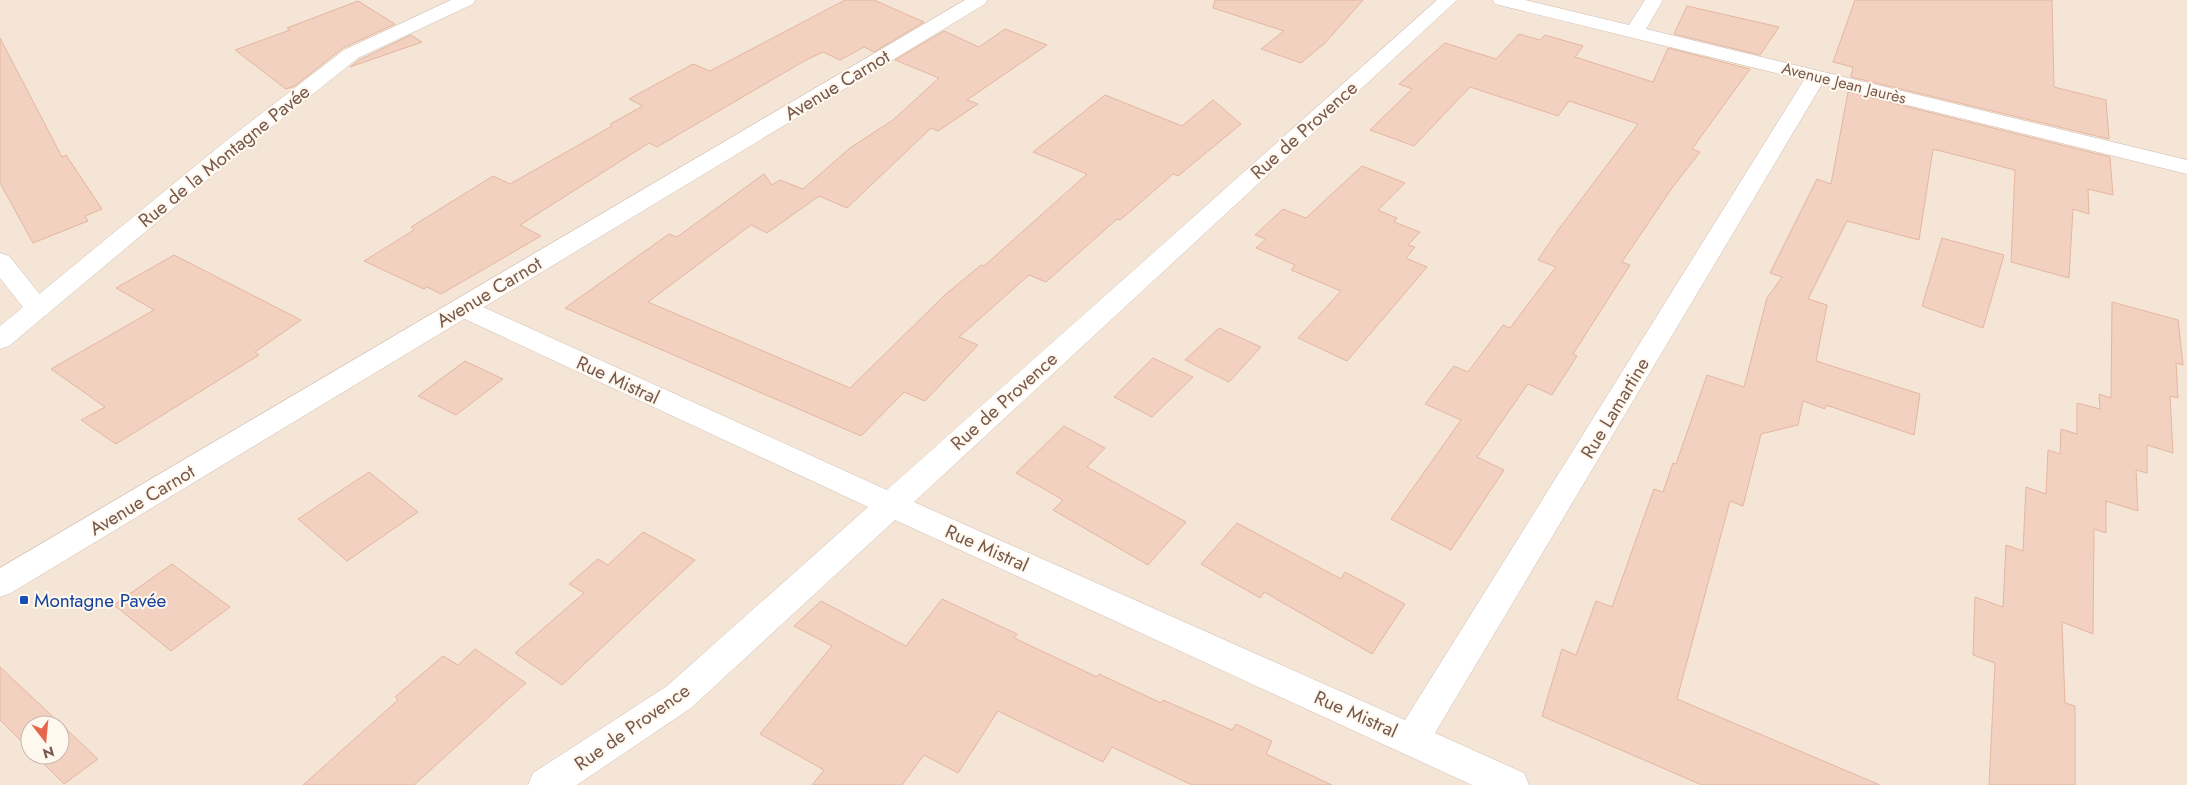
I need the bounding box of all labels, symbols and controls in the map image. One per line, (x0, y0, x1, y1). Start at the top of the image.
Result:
street label: Avenue Carnot (779, 43, 895, 127)
street label: Avenue Jean Jaurès (1779, 56, 1909, 110)
street label: Rue de Provence (1245, 75, 1364, 185)
street label: Rue de la Montagne Pavée (132, 78, 316, 234)
street label: Avenue Carnot (431, 250, 547, 334)
street label: Rue de Provence (945, 346, 1064, 456)
street label: Rue Mistral (572, 349, 664, 411)
street label: Rue Lamartine (1574, 352, 1656, 464)
street label: Avenue Carnot (84, 458, 200, 542)
street label: Rue Mistral (941, 518, 1033, 578)
place label: Montagne Pavée (34, 587, 166, 614)
marker: Montagne Pavée (18, 594, 30, 606)
street label: Rue de Provence (569, 677, 695, 777)
street label: Rue Mistral (1310, 684, 1402, 744)
north arrow (20, 715, 70, 765)
text: N (40, 741, 57, 764)

